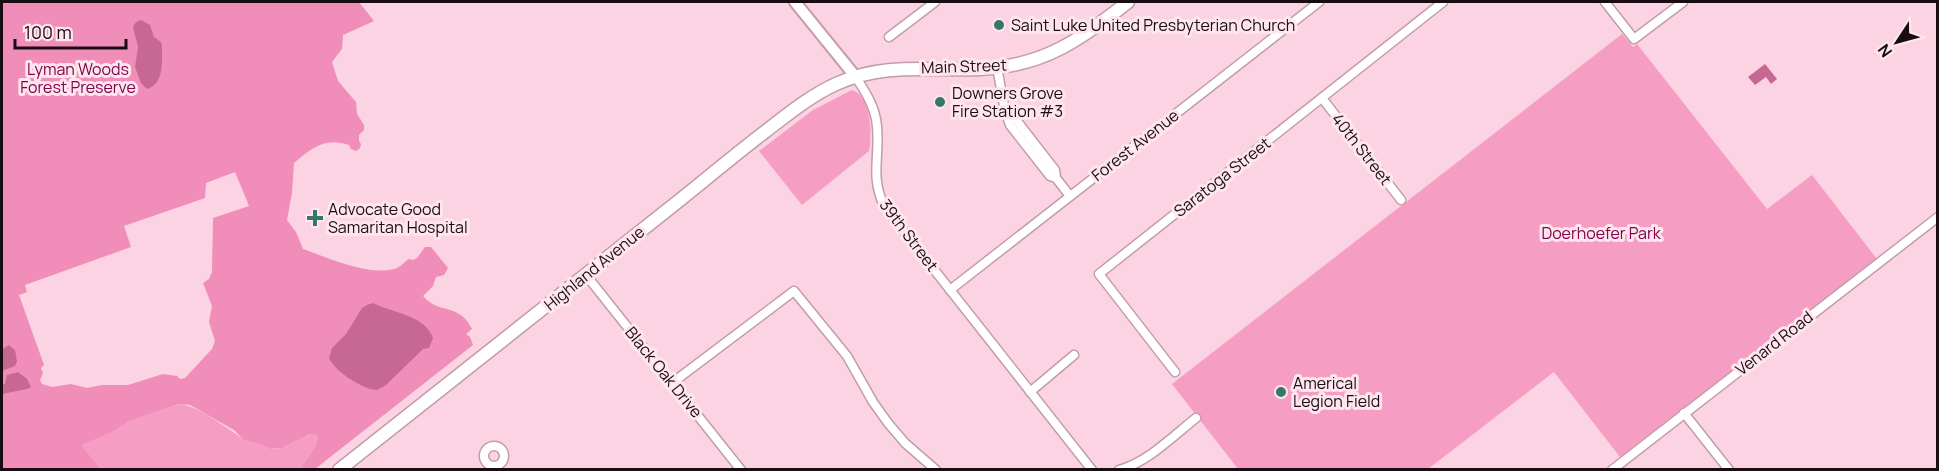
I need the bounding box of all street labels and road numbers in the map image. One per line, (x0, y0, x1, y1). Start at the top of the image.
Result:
street label: Main Street (921, 54, 1007, 78)
street label: Forest Avenue (1087, 104, 1183, 186)
street label: 40th Street (1327, 109, 1397, 189)
street label: Saratoga Street (1169, 132, 1275, 222)
street label: 39th Street (875, 194, 943, 276)
street label: Highland Avenue (539, 221, 649, 315)
street label: Venard Road (1731, 306, 1817, 380)
street label: Black Oak Drive (620, 322, 708, 422)

